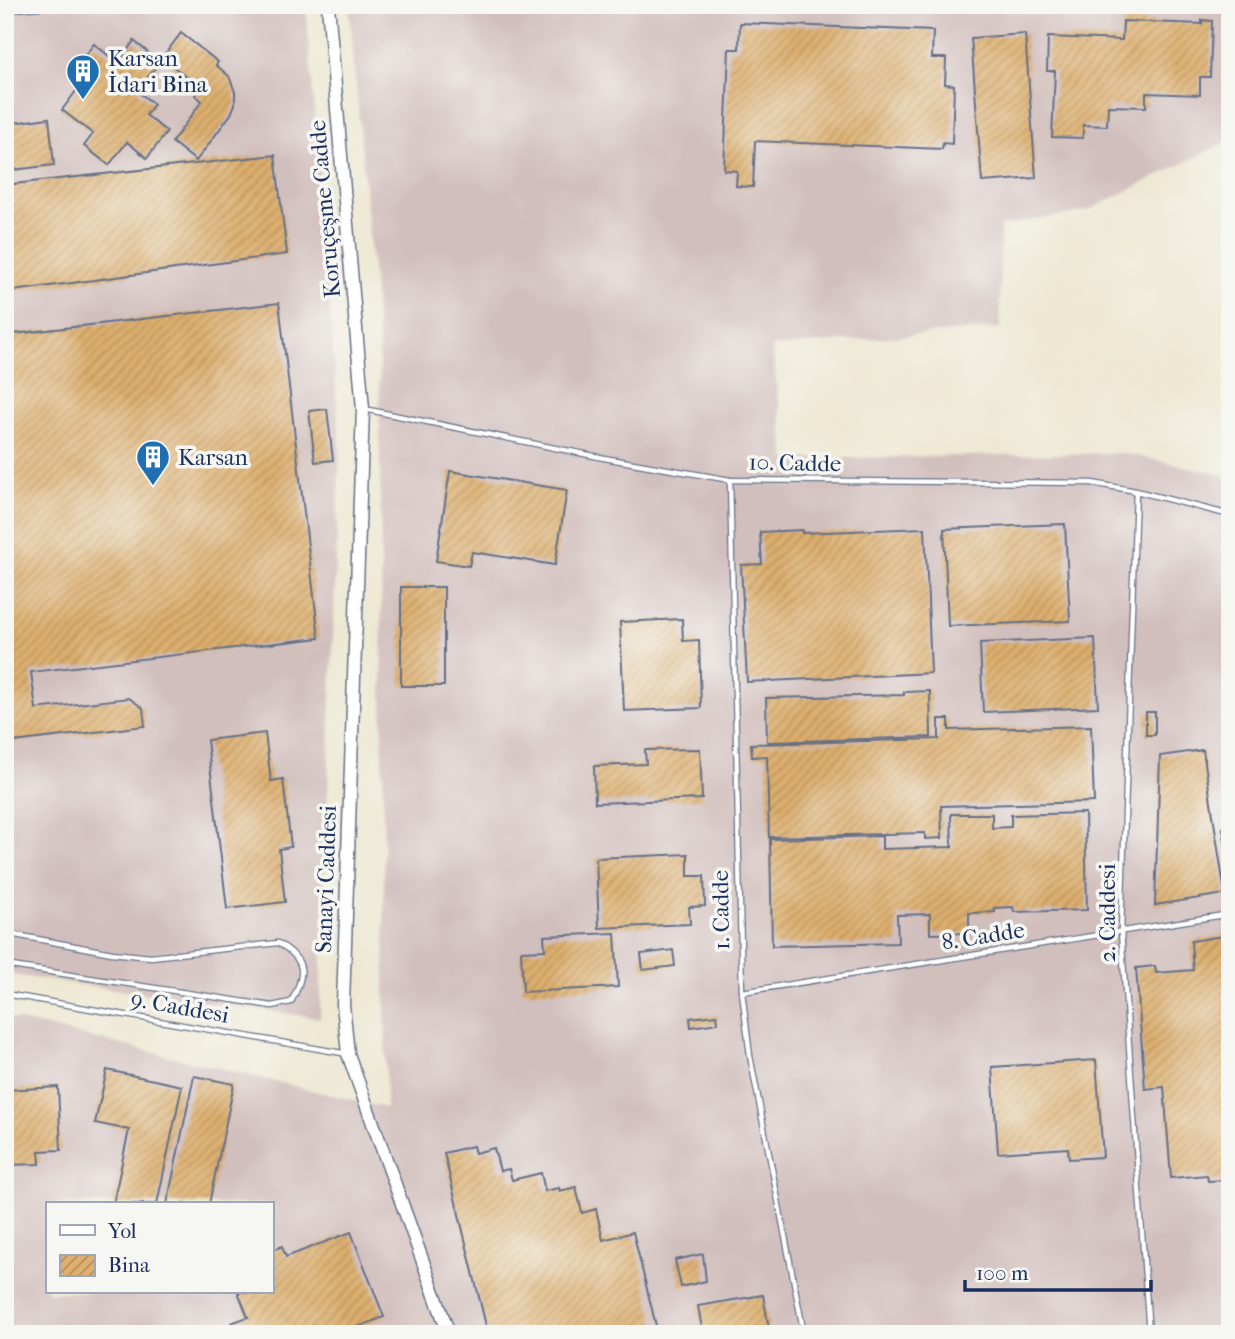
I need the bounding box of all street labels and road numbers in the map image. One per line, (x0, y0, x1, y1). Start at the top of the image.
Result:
street label: Koruçeşme Cadde (304, 119, 346, 299)
street label: 10. Cadde (748, 449, 842, 477)
street label: Sanayi Caddesi (310, 804, 342, 953)
street label: 2. Caddesi (1094, 863, 1121, 963)
street label: 1. Cadde (707, 870, 735, 950)
street label: 8. Cadde (940, 916, 1026, 956)
street label: 9. Caddesi (129, 985, 231, 1029)

